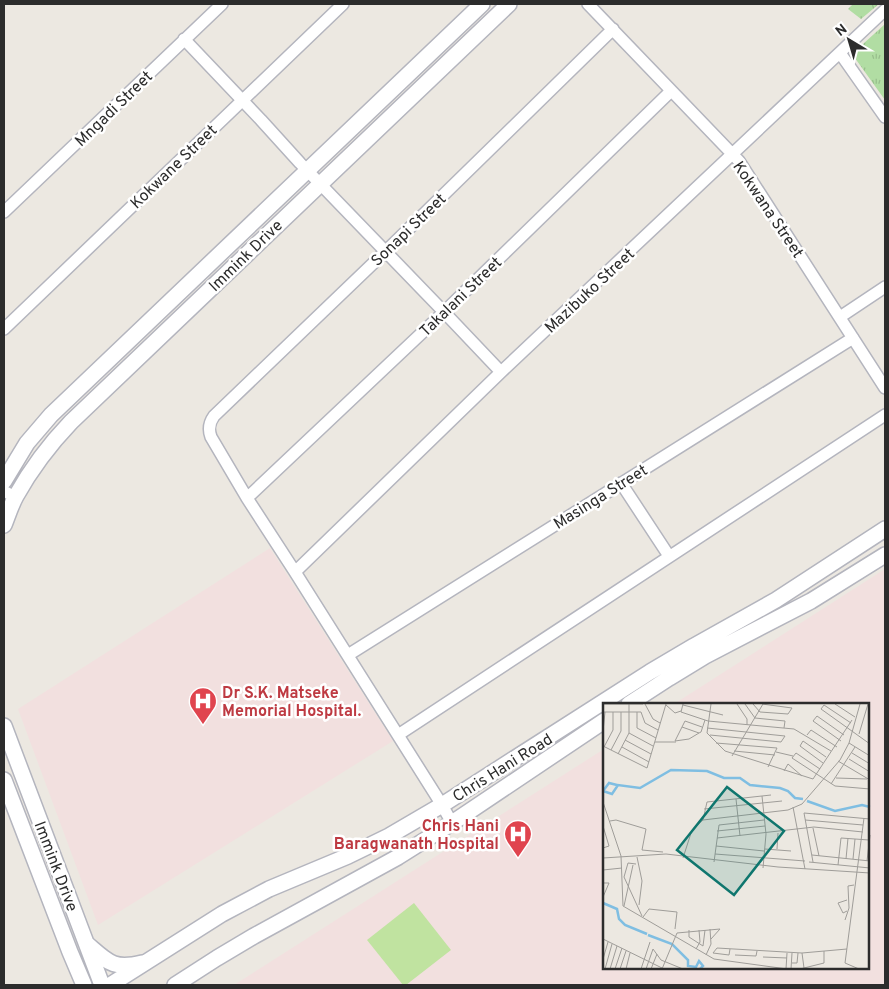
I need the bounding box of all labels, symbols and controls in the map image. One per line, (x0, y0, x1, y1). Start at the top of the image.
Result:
north arrow (824, 15, 874, 65)
text: N (833, 21, 851, 41)
street label: Mngadi Street (71, 67, 158, 152)
street label: Kokwane Street (127, 121, 222, 214)
street label: Kokwana Street (728, 158, 807, 262)
street label: Sonapi Street (368, 190, 451, 271)
street label: Immink Drive (205, 216, 288, 297)
street label: Mazibuko Street (541, 245, 639, 338)
street label: Takalani Street (416, 253, 507, 342)
street label: Masinga Street (550, 461, 652, 535)
place label: Dr S.K. Matseke Memorial Hospital. (222, 684, 361, 722)
hospital icon: Dr S.K. Matseke Memorial Hospital. (188, 686, 218, 725)
inset map (603, 703, 869, 969)
street label: Chris Hani Road (449, 730, 557, 807)
place label: Chris Hani Baragwanath Hospital (334, 817, 499, 855)
street label: Immink Drive (29, 819, 82, 915)
hospital icon: Chris Hani Baragwanath Hospital (503, 819, 533, 858)

